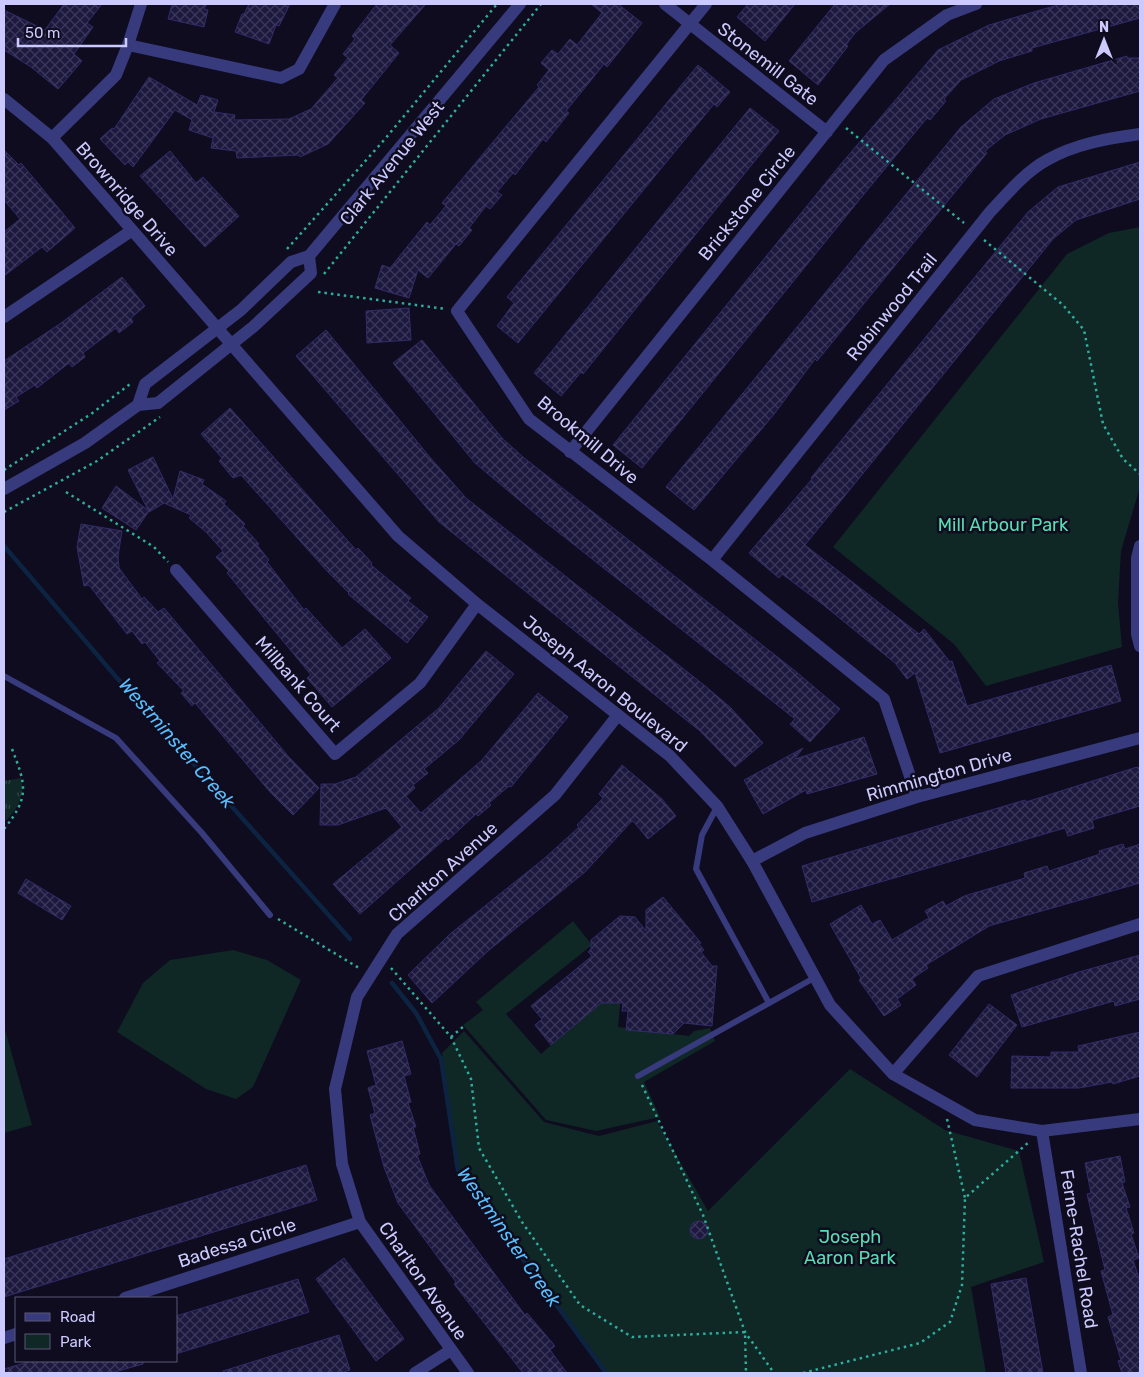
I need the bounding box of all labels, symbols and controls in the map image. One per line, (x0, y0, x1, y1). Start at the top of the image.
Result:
scale bar (18, 15, 125, 47)
north arrow (1079, 15, 1129, 65)
street label: Stonemill Gate (713, 18, 823, 110)
text: N (1099, 19, 1109, 36)
text: 50 m (25, 24, 60, 42)
street label: Clark Avenue West (335, 96, 449, 230)
street label: Brownridge Drive (71, 137, 183, 261)
street label: Brickstone Circle (694, 141, 800, 265)
street label: Robinwood Trail (842, 249, 942, 365)
street label: Brookmill Drive (533, 391, 643, 489)
park label: Mill Arbour Park (938, 514, 1069, 536)
street label: Joseph Aaron Boulevard (518, 611, 692, 757)
street label: Millbank Court (250, 632, 346, 736)
water label: Westminster Creek (114, 673, 240, 813)
street label: Rimmington Drive (864, 744, 1014, 806)
street label: Charlton Avenue (384, 817, 502, 927)
water label: Westminster Creek (452, 1163, 566, 1311)
street label: Ferne-Rachel Road (1056, 1168, 1102, 1330)
street label: Badessa Circle (175, 1214, 299, 1272)
street label: Charlton Avenue (374, 1218, 472, 1344)
park label: Joseph Aaron Park (804, 1226, 897, 1269)
legend (15, 1297, 178, 1362)
text: Road (60, 1308, 96, 1326)
text: Park (60, 1333, 91, 1351)

